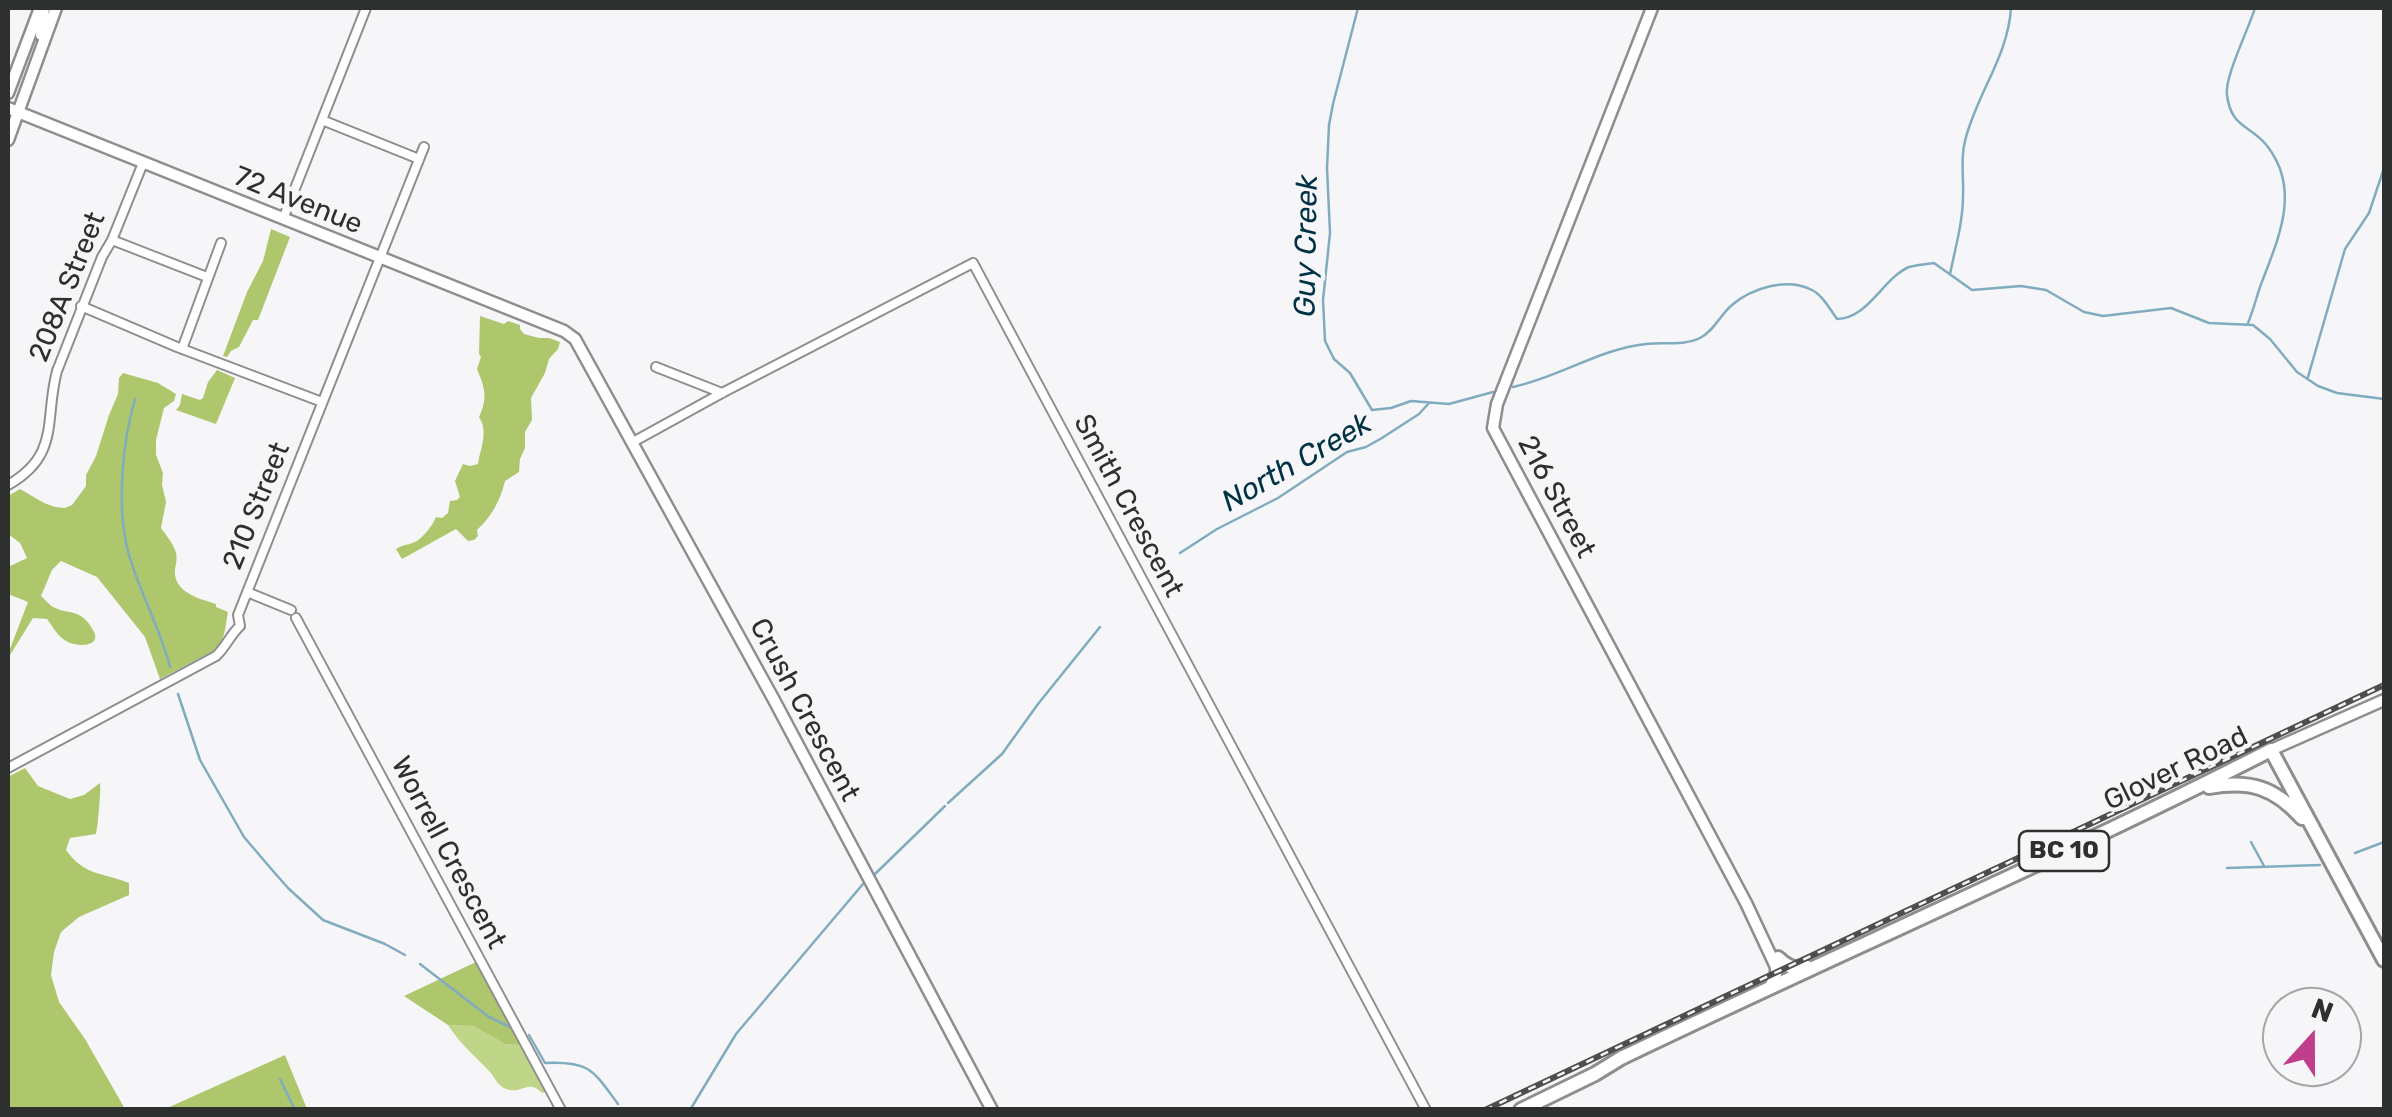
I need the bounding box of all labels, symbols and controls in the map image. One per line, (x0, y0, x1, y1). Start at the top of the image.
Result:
street label: 72 Avenue (229, 160, 367, 242)
water label: Guy Creek (1288, 174, 1326, 318)
street label: 208A Street (23, 207, 113, 367)
water label: North Creek (1216, 406, 1378, 520)
street label: Smith Crescent (1066, 409, 1190, 603)
street label: 216 Street (1510, 430, 1602, 564)
street label: 210 Street (216, 438, 298, 574)
street label: Crush Crescent (742, 613, 866, 807)
street label: Glover Road (2099, 720, 2253, 818)
street label: Worrell Crescent (383, 751, 513, 955)
road number: BC 10 (2019, 831, 2109, 871)
north arrow (2262, 987, 2362, 1087)
text: N (2307, 991, 2338, 1029)

